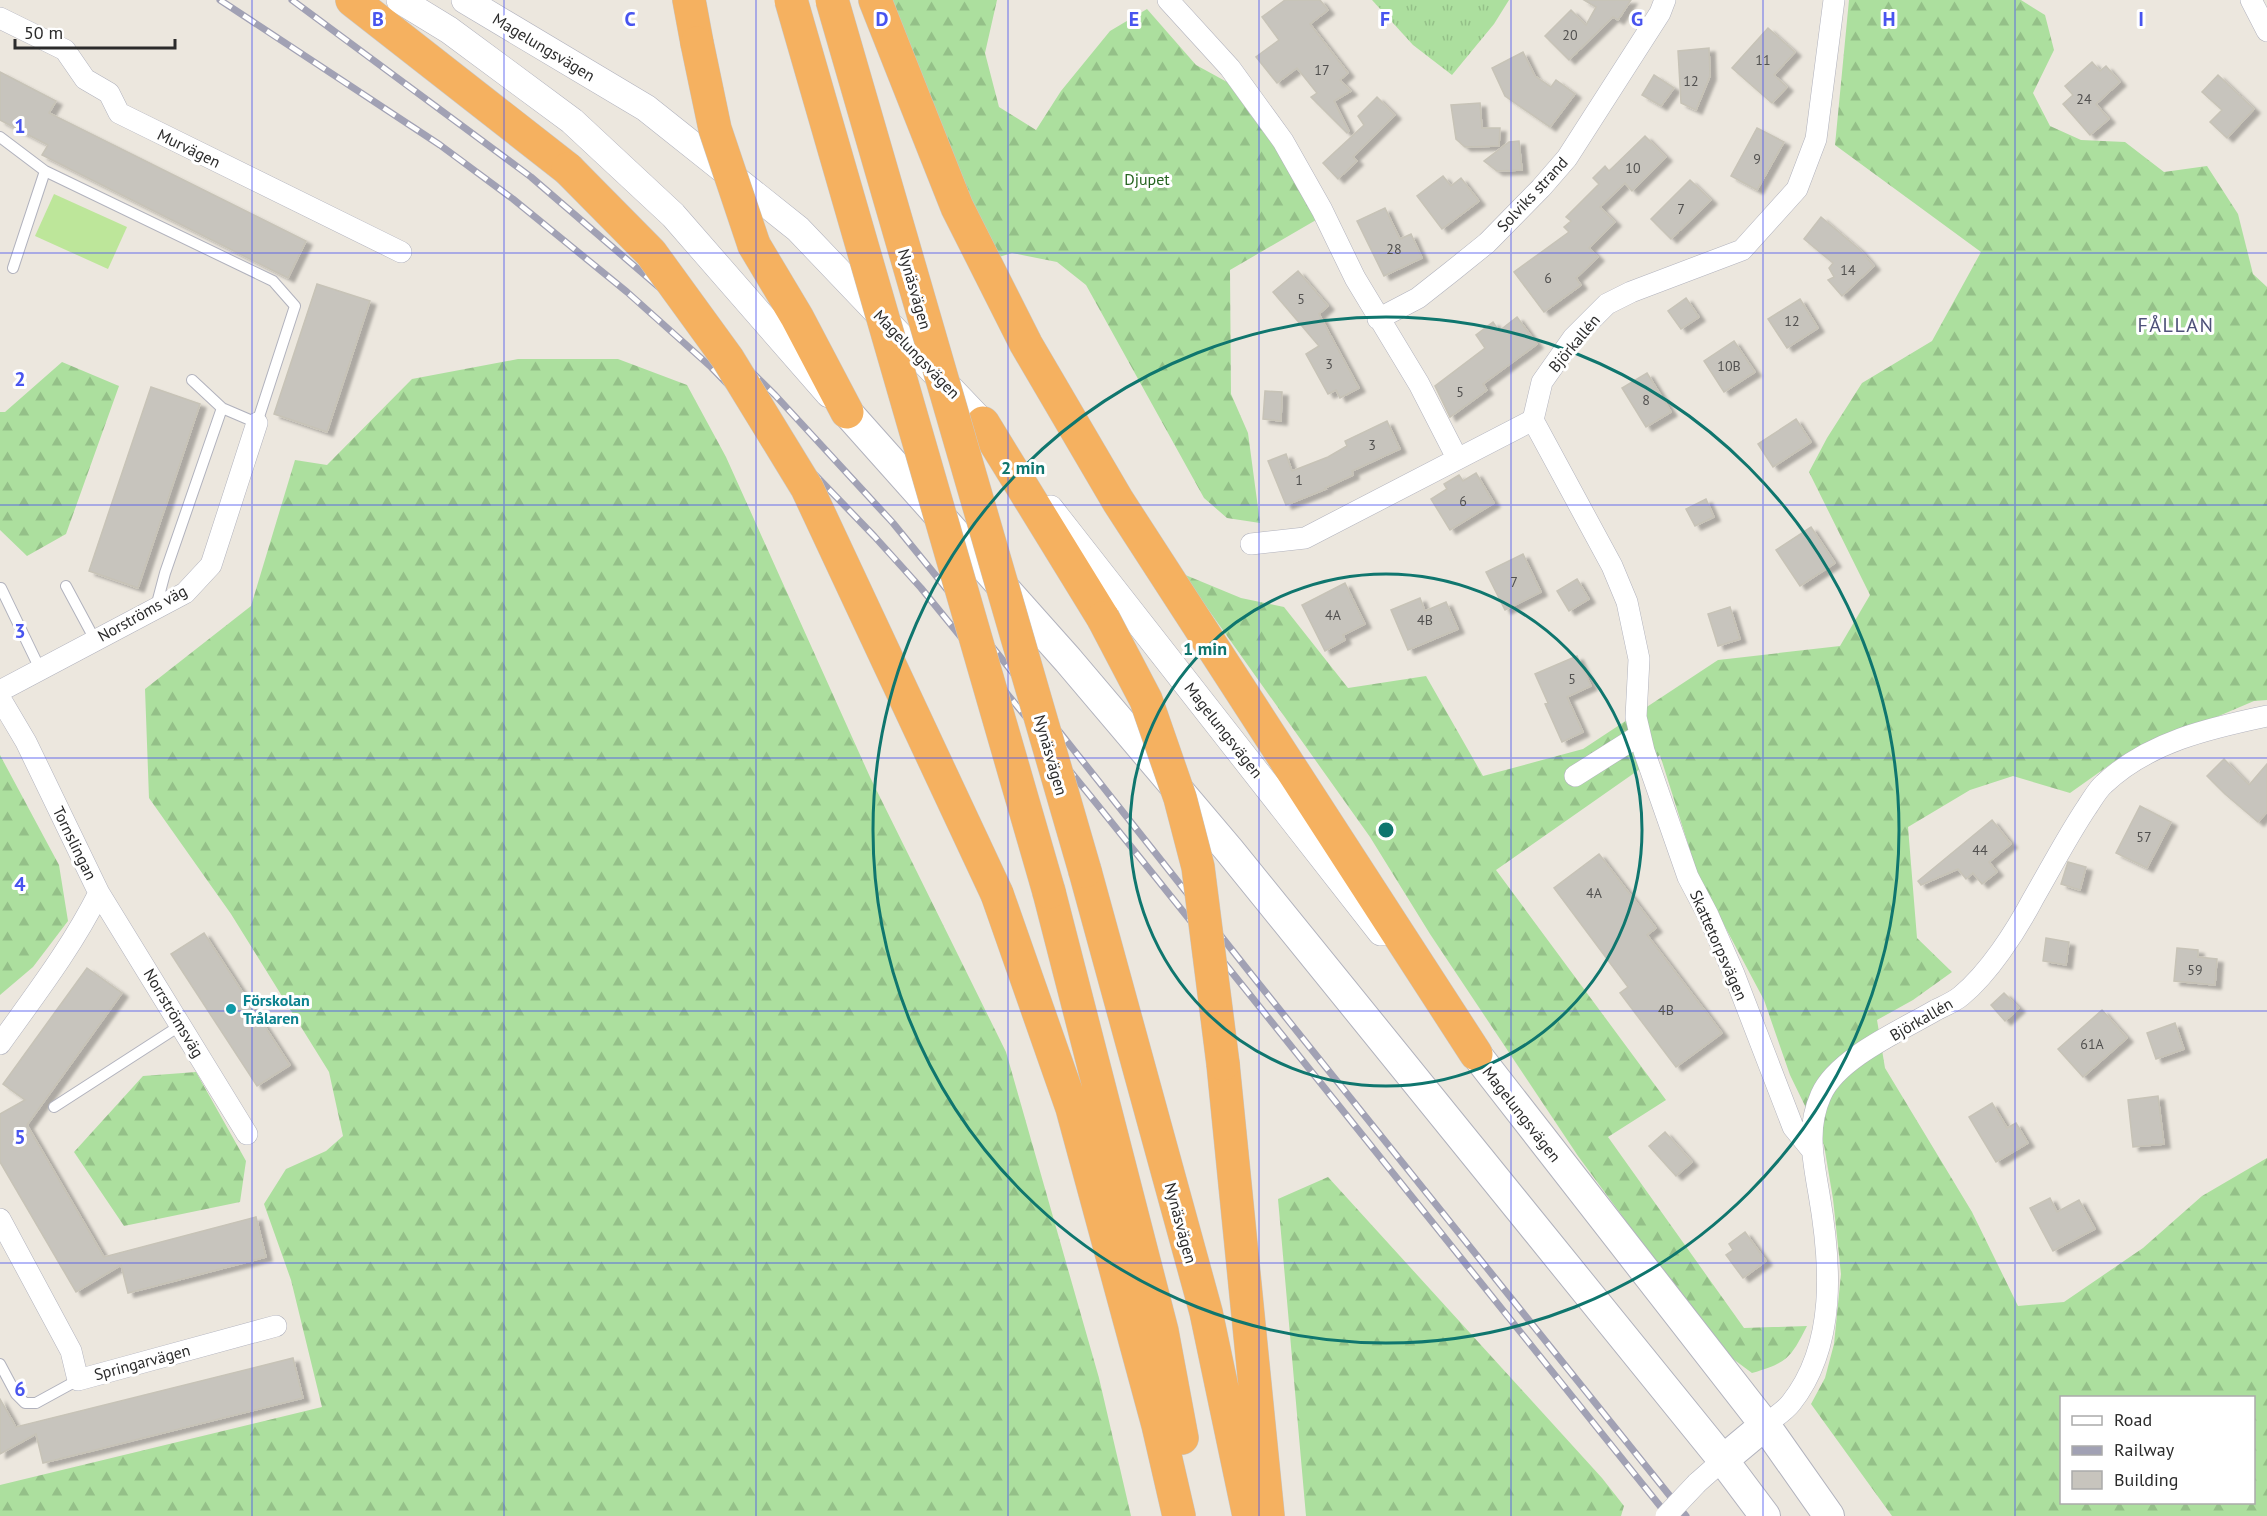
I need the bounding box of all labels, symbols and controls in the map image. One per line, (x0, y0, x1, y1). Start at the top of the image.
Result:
text: B (372, 6, 384, 32)
text: C (624, 6, 636, 32)
text: D (876, 6, 889, 32)
text: E (1129, 6, 1139, 32)
text: F (1380, 6, 1390, 32)
text: G (1631, 6, 1643, 32)
text: H (1882, 6, 1896, 32)
text: I (2138, 6, 2144, 32)
street label: Magelungsvägen (489, 9, 599, 85)
scale bar (15, 12, 176, 50)
text: 50 m (24, 21, 63, 44)
house number: 20 (1562, 26, 1578, 44)
house number: 11 (1755, 51, 1771, 69)
house number: 17 (1314, 61, 1330, 79)
house number: 12 (1683, 72, 1699, 90)
house number: 24 (2076, 90, 2092, 108)
text: 1 (14, 113, 26, 139)
street label: Murvägen (154, 124, 224, 172)
house number: 9 (1753, 150, 1761, 168)
street label: Solviks strand (1492, 152, 1572, 236)
house number: 10 (1625, 159, 1641, 177)
park label: Djupet (1124, 169, 1170, 189)
house number: 7 (1677, 200, 1685, 218)
house number: 28 (1386, 240, 1402, 258)
street label: Nynäsvägen (894, 246, 936, 332)
house number: 14 (1840, 261, 1856, 279)
house number: 6 (1544, 269, 1552, 287)
house number: 5 (1297, 290, 1305, 308)
street label: Magelungsvägen (870, 305, 964, 403)
street label: Björkallén (1544, 310, 1604, 376)
house number: 12 (1784, 312, 1800, 330)
district label: FÅLLAN (2138, 312, 2215, 338)
house number: 3 (1325, 355, 1333, 373)
house number: 10B (1717, 357, 1741, 375)
text: 2 (14, 366, 26, 392)
house number: 5 (1456, 383, 1464, 401)
house number: 8 (1642, 391, 1650, 409)
house number: 3 (1368, 436, 1376, 454)
text: 2 min (1001, 456, 1045, 479)
house number: 1 (1295, 471, 1303, 489)
house number: 6 (1459, 492, 1467, 510)
house number: 7 (1510, 573, 1518, 591)
street label: Norströms väg (94, 580, 190, 646)
house number: 4A (1325, 606, 1342, 624)
house number: 4B (1417, 611, 1433, 629)
text: 3 (14, 618, 26, 644)
text: 1 min (1183, 637, 1227, 660)
house number: 5 (1568, 670, 1576, 688)
street label: Magelungsvägen (1180, 678, 1268, 782)
street label: Nynäsvägen (1030, 712, 1072, 798)
street label: Tornslingan (49, 803, 101, 883)
centre of rings (1376, 820, 1396, 840)
house number: 57 (2136, 828, 2152, 846)
house number: 44 (1972, 841, 1988, 859)
text: 4 (14, 871, 26, 897)
house number: 4A (1586, 884, 1603, 902)
street label: Skattetorpsvägen (1686, 887, 1752, 1003)
house number: 59 (2187, 961, 2203, 979)
street label: Norrströmsväg (140, 965, 208, 1061)
place label: Förskolan Trålaren (243, 990, 310, 1028)
street label: Björkallén (1886, 993, 1956, 1045)
house number: 4B (1658, 1001, 1674, 1019)
marker: Förskolan Trålaren (224, 1002, 238, 1016)
house number: 61A (2080, 1035, 2105, 1053)
street label: Magelungsvägen (1478, 1062, 1566, 1166)
text: 5 (14, 1124, 26, 1150)
street label: Nynäsvägen (1161, 1180, 1201, 1266)
street label: Springarvägen (92, 1340, 192, 1384)
text: 6 (14, 1376, 26, 1402)
legend (2060, 1396, 2255, 1504)
text: Road (2114, 1408, 2152, 1431)
text: Railway (2114, 1438, 2175, 1461)
text: Building (2114, 1468, 2178, 1491)

